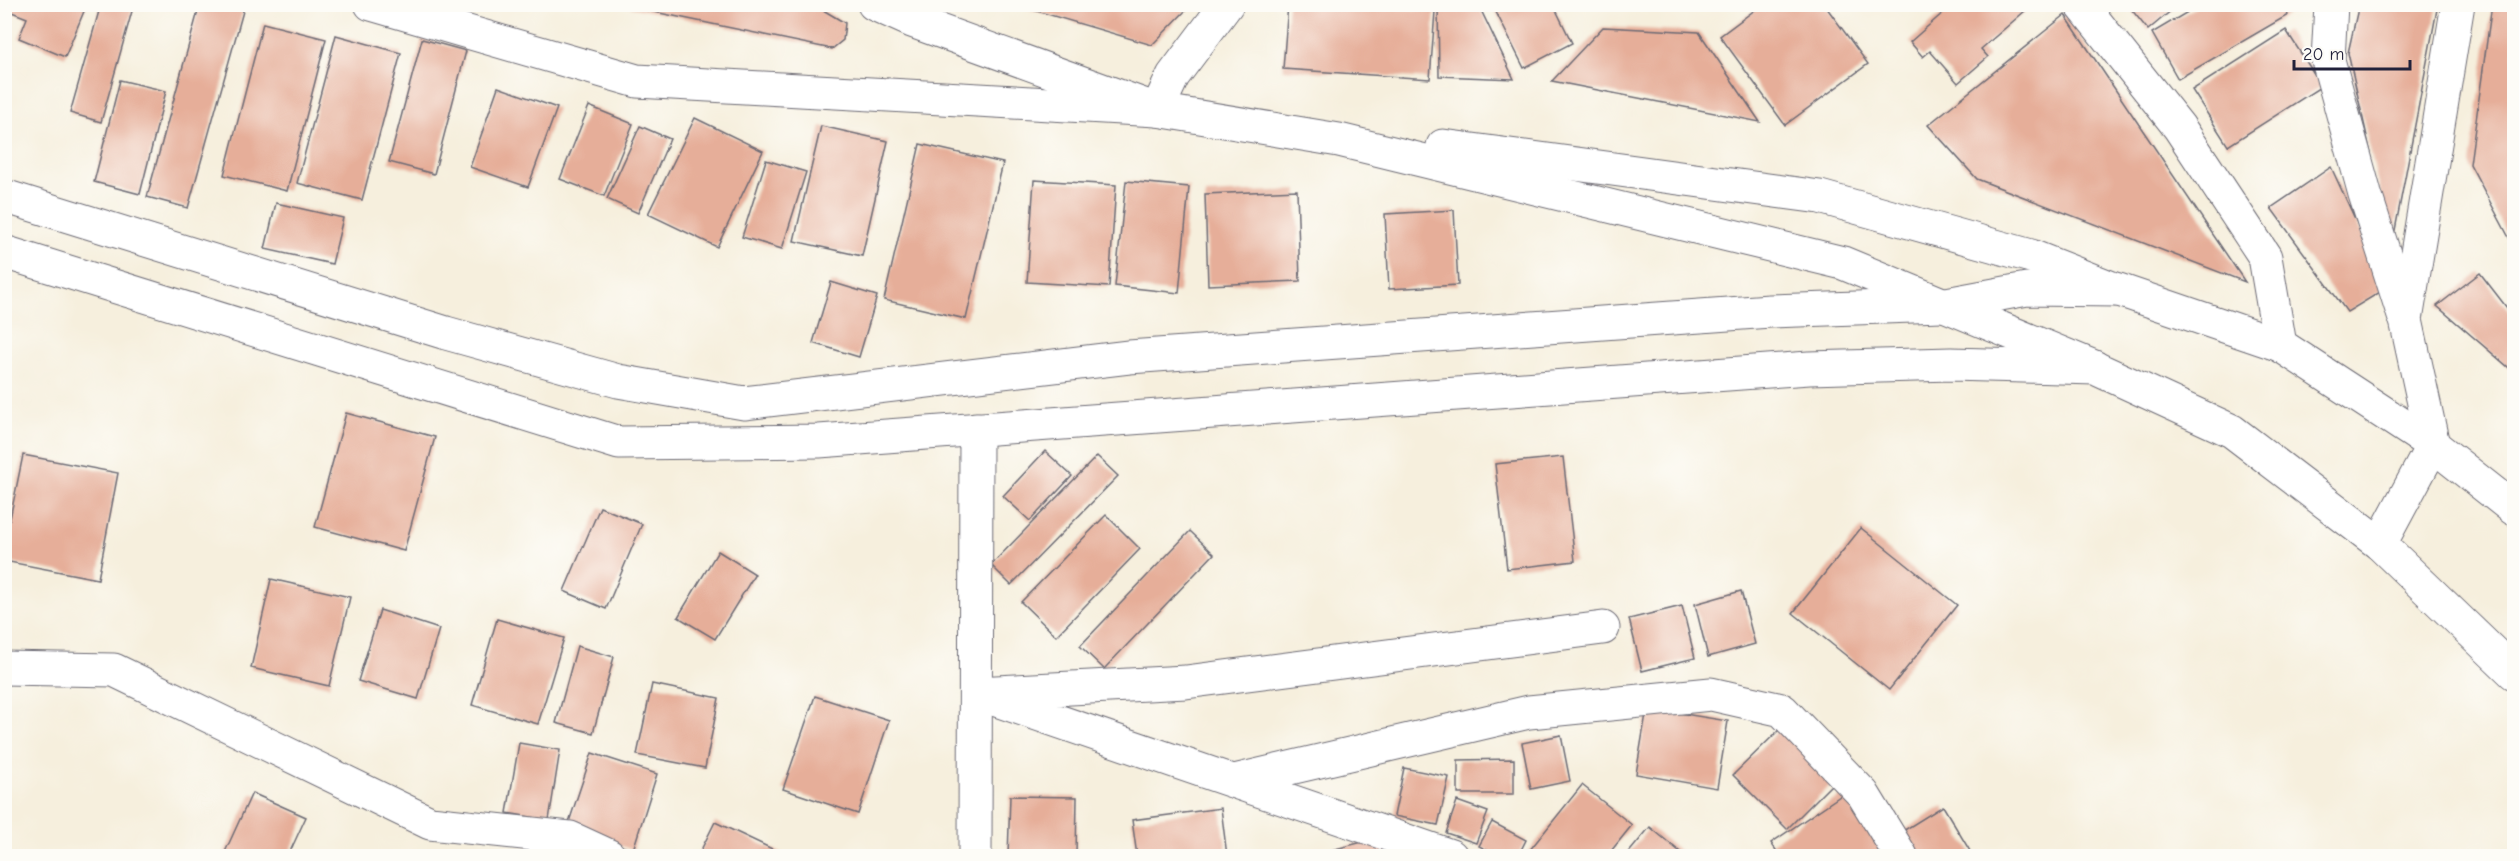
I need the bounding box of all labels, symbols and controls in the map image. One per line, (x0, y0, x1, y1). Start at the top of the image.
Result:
scale bar (2294, 33, 2410, 71)
text: 20 m (2303, 44, 2344, 65)

